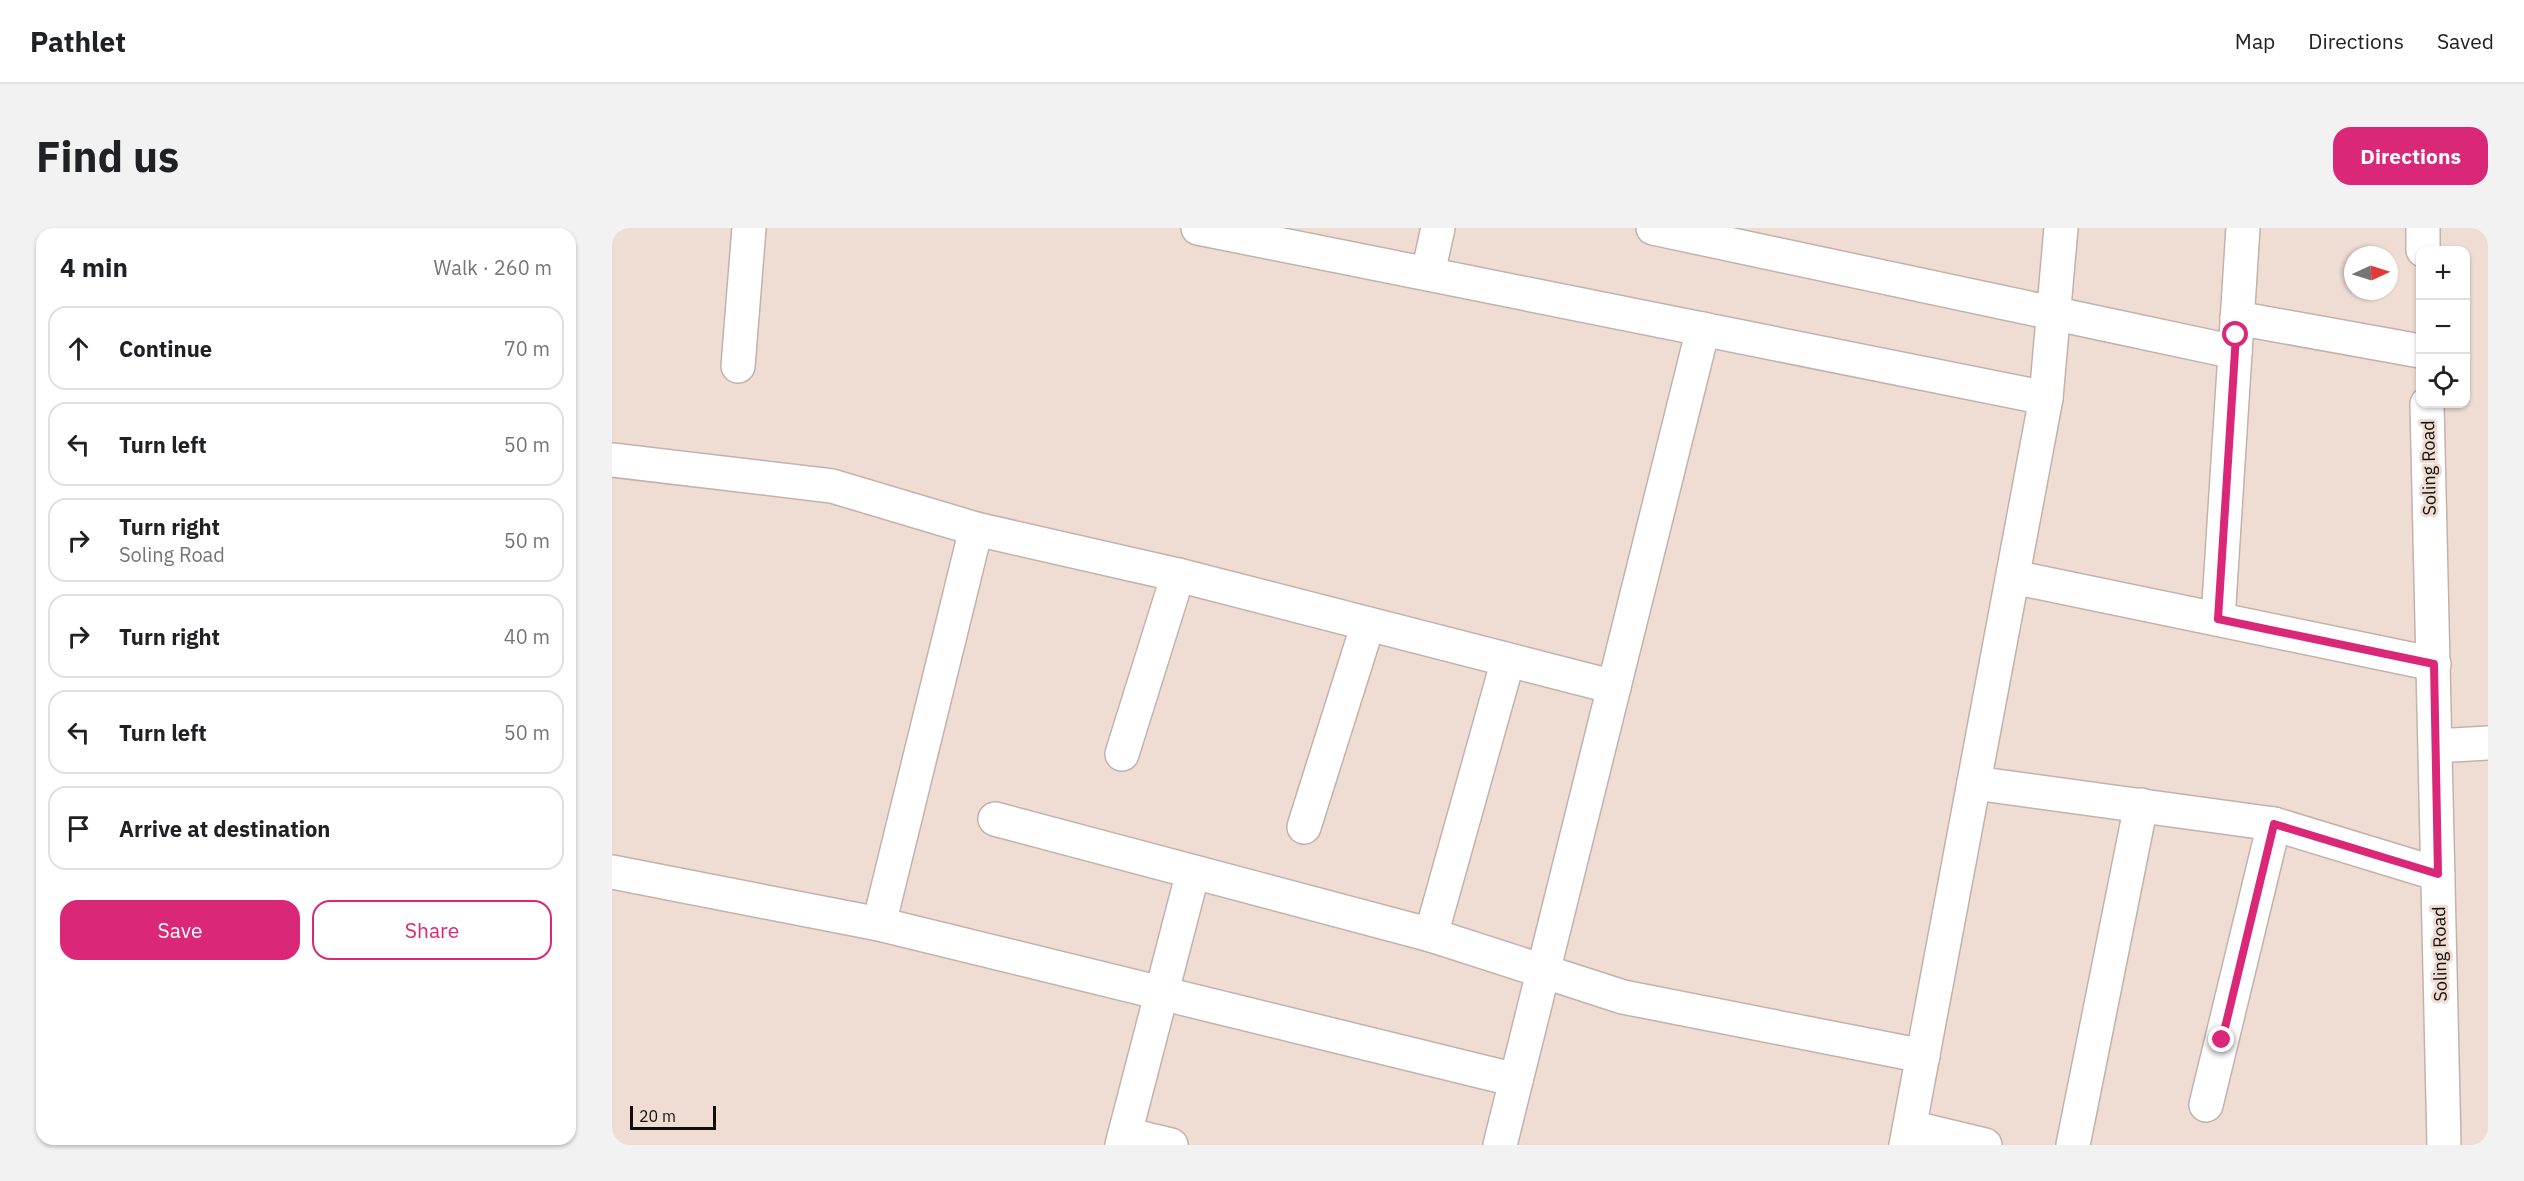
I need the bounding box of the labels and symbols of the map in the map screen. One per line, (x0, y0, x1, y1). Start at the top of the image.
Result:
north arrow (2344, 246, 2398, 300)
route start (2222, 321, 2248, 347)
street label: Soling Road (2416, 420, 2441, 516)
street label: Soling Road (2427, 906, 2452, 1002)
route end (2208, 1026, 2234, 1052)
scale bar (630, 1103, 716, 1130)

